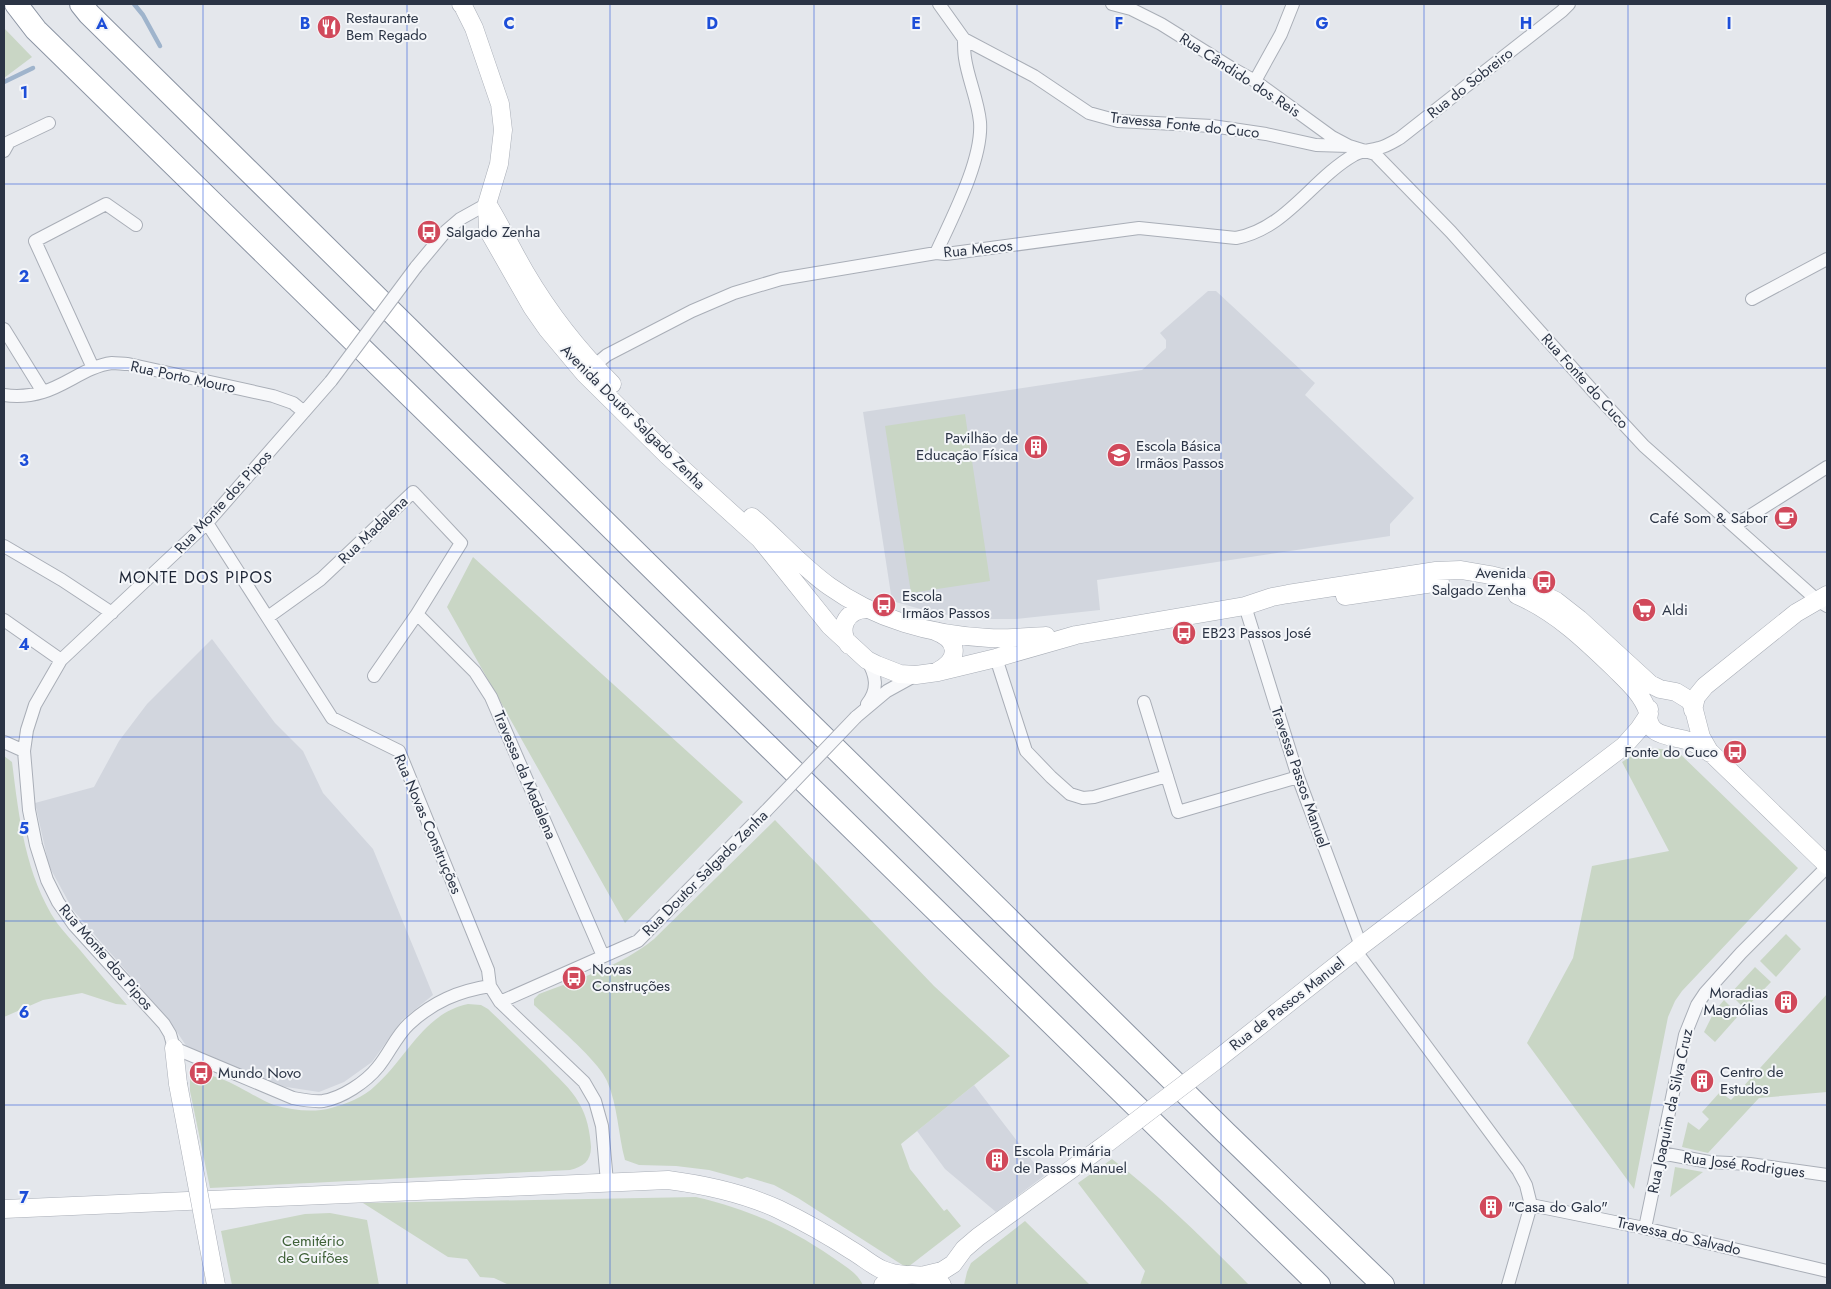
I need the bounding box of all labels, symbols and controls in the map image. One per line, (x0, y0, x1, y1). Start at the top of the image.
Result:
place label: Restaurante Bem Regado (346, 7, 427, 46)
text: A (95, 12, 108, 35)
text: B (300, 12, 310, 35)
text: C (503, 12, 515, 35)
text: D (706, 12, 718, 35)
text: E (911, 12, 921, 35)
text: F (1115, 12, 1123, 35)
text: G (1315, 12, 1329, 35)
text: H (1520, 12, 1532, 35)
text: I (1726, 12, 1732, 35)
restaurant icon: Restaurante Bem Regado (316, 14, 342, 40)
street label: Rua Cândido dos Reis (1175, 28, 1305, 122)
street label: Rua do Sobreiro (1422, 42, 1518, 124)
text: 1 (20, 81, 28, 104)
street label: Travessa Fonte do Cuco (1109, 106, 1261, 144)
bus stop icon: Salgado Zenha (416, 219, 442, 245)
place label: Salgado Zenha (446, 221, 540, 243)
street label: Rua Mecos (942, 234, 1014, 264)
text: 2 (19, 265, 29, 288)
street label: Rua Fonte do Cuco (1536, 328, 1634, 434)
street label: Avenida Doutor Salgado Zenha (555, 339, 711, 495)
street label: Rua Porto Mouro (129, 355, 237, 399)
place label: Pavilhão de Educação Física (916, 427, 1018, 466)
building icon: Pavilhão de Educação Física (1023, 434, 1049, 460)
place label: Escola Básica Irmãos Passos (1136, 435, 1224, 474)
school or university icon: Escola Básica Irmãos Passos (1106, 442, 1132, 468)
street label: Rua Monte dos Pipos (169, 445, 277, 559)
text: 3 (19, 449, 29, 472)
street label: Rua Madalena (333, 491, 413, 569)
cafe icon: Café Som & Sabor (1773, 505, 1799, 531)
place label: Café Som & Sabor (1649, 507, 1769, 529)
place label: Avenida Salgado Zenha (1432, 562, 1526, 601)
district label: MONTE DOS PIPOS (119, 566, 273, 589)
bus stop icon: Avenida Salgado Zenha (1531, 569, 1557, 595)
place label: Escola Irmãos Passos (902, 585, 990, 624)
bus stop icon: Escola Irmãos Passos (871, 592, 897, 618)
supermarket icon: Aldi (1631, 597, 1657, 623)
place label: Aldi (1662, 599, 1688, 621)
bus stop icon: EB23 Passos José (1171, 620, 1197, 646)
place label: EB23 Passos José (1202, 622, 1311, 644)
text: 4 (18, 633, 30, 656)
street label: Travessa Passos Manuel (1265, 703, 1335, 851)
street label: Travessa da Madalena (488, 707, 562, 843)
bus stop icon: Fonte do Cuco (1722, 739, 1748, 765)
place label: Fonte do Cuco (1624, 741, 1718, 763)
street label: Rua Novas Construções (389, 751, 467, 897)
street label: Rua Doutor Salgado Zenha (637, 805, 773, 941)
text: 5 (19, 817, 29, 840)
street label: Rua Monte dos Pipos (54, 899, 158, 1015)
street label: Rua de Passos Manuel (1225, 952, 1349, 1056)
place label: Novas Construções (592, 958, 670, 997)
bus stop icon: Novas Construções (561, 965, 587, 991)
place label: Moradias Magnólias (1703, 982, 1768, 1021)
building icon: Moradias Magnólias (1773, 989, 1799, 1015)
text: 6 (19, 1001, 29, 1024)
street label: Rua Joaquim da Silva Cruz (1642, 1027, 1698, 1195)
bus stop icon: Mundo Novo (188, 1060, 214, 1086)
place label: Centro de Estudos (1720, 1061, 1784, 1100)
place label: Mundo Novo (218, 1062, 301, 1084)
building icon: Centro de Estudos (1689, 1068, 1715, 1094)
place label: Escola Primária de Passos Manuel (1014, 1140, 1127, 1179)
building icon: Escola Primária de Passos Manuel (984, 1147, 1010, 1173)
street label: Rua José Rodrigues (1682, 1147, 1806, 1183)
text: 7 (19, 1186, 29, 1209)
building icon: "Casa do Galo" (1478, 1194, 1504, 1220)
place label: "Casa do Galo" (1508, 1196, 1608, 1218)
street label: Travessa do Salvado (1615, 1211, 1743, 1261)
park label: Cemitério de Guifões (278, 1230, 348, 1269)

